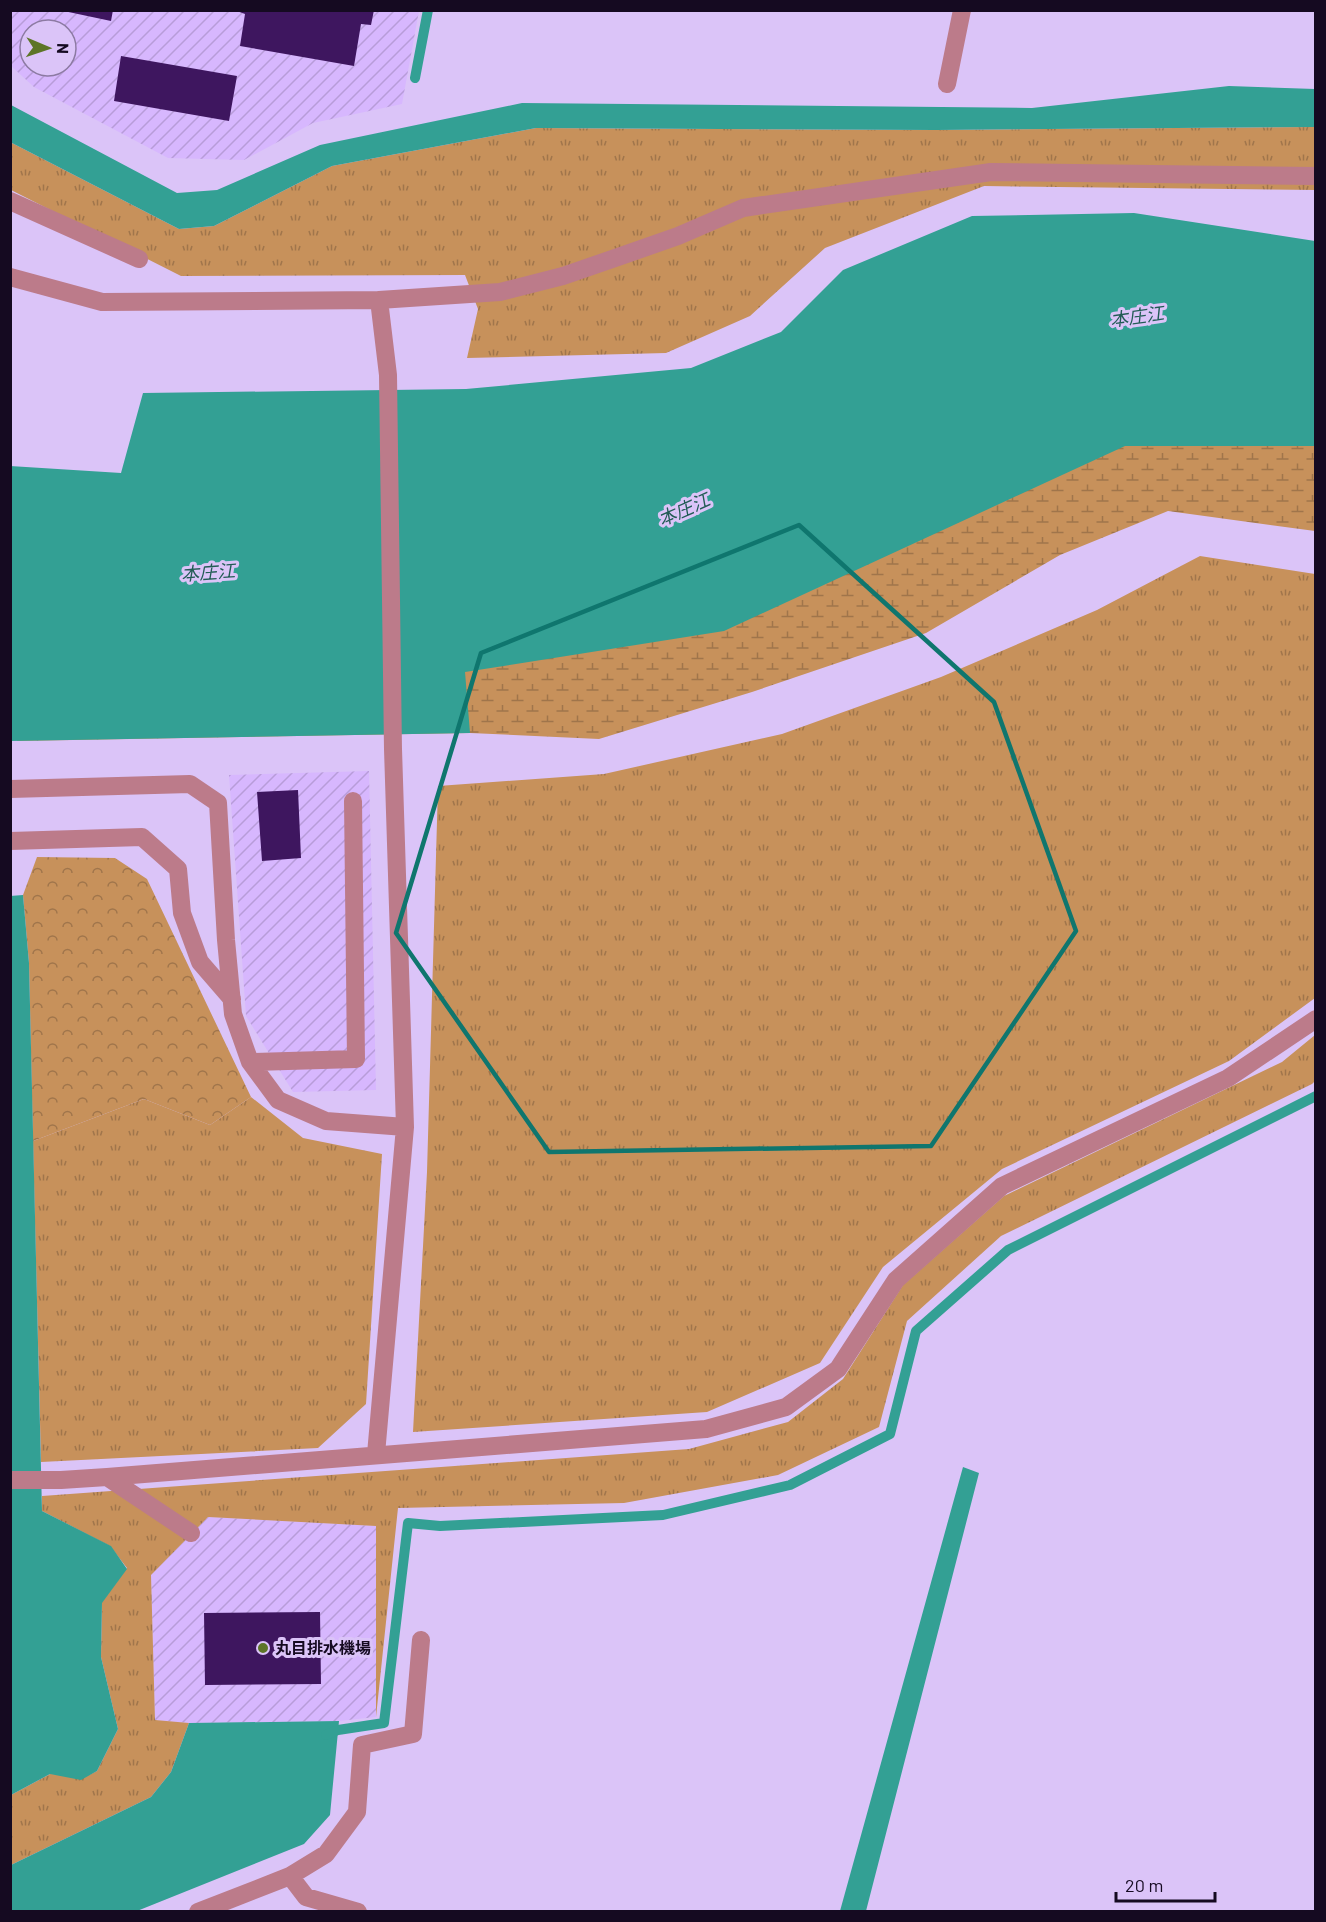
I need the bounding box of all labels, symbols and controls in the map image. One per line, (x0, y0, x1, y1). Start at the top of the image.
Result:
north arrow (18, 18, 78, 78)
text: N (54, 43, 73, 54)
water label: 本庄江 (1109, 301, 1167, 331)
water label: 本庄江 (654, 487, 715, 530)
water label: 本庄江 (180, 559, 238, 585)
place label: 丸目排水機場 (275, 1638, 371, 1657)
marker: 丸目排水機場 (256, 1641, 270, 1655)
scale bar (1116, 1865, 1215, 1903)
text: 20 m (1125, 1874, 1163, 1896)

